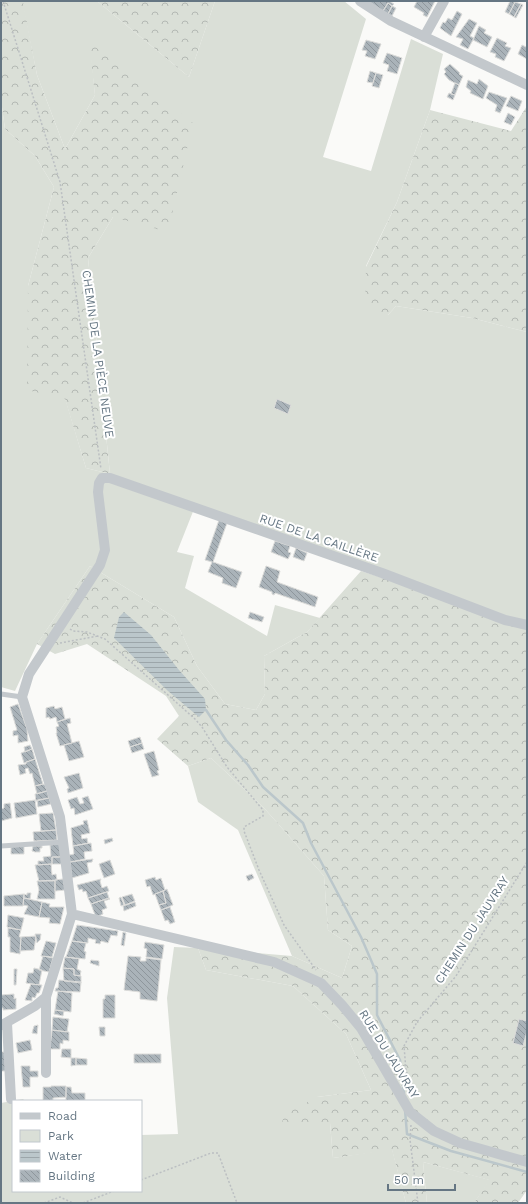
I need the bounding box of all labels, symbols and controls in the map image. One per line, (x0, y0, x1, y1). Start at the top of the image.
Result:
street label: CHEMIN DE LA PIÈCE NEUVE (79, 269, 117, 439)
street label: RUE DE LA CAILLÈRE (258, 511, 381, 565)
street label: CHEMIN DU JAUVRAY (432, 874, 512, 986)
street label: RUE DU JAUVRAY (356, 1007, 422, 1101)
legend (12, 1100, 142, 1192)
text: Road (48, 1109, 77, 1123)
text: Park (48, 1129, 74, 1143)
text: Water (48, 1149, 83, 1163)
scale bar (388, 1166, 455, 1192)
text: Building (48, 1169, 95, 1183)
text: 50 m (394, 1173, 424, 1187)

